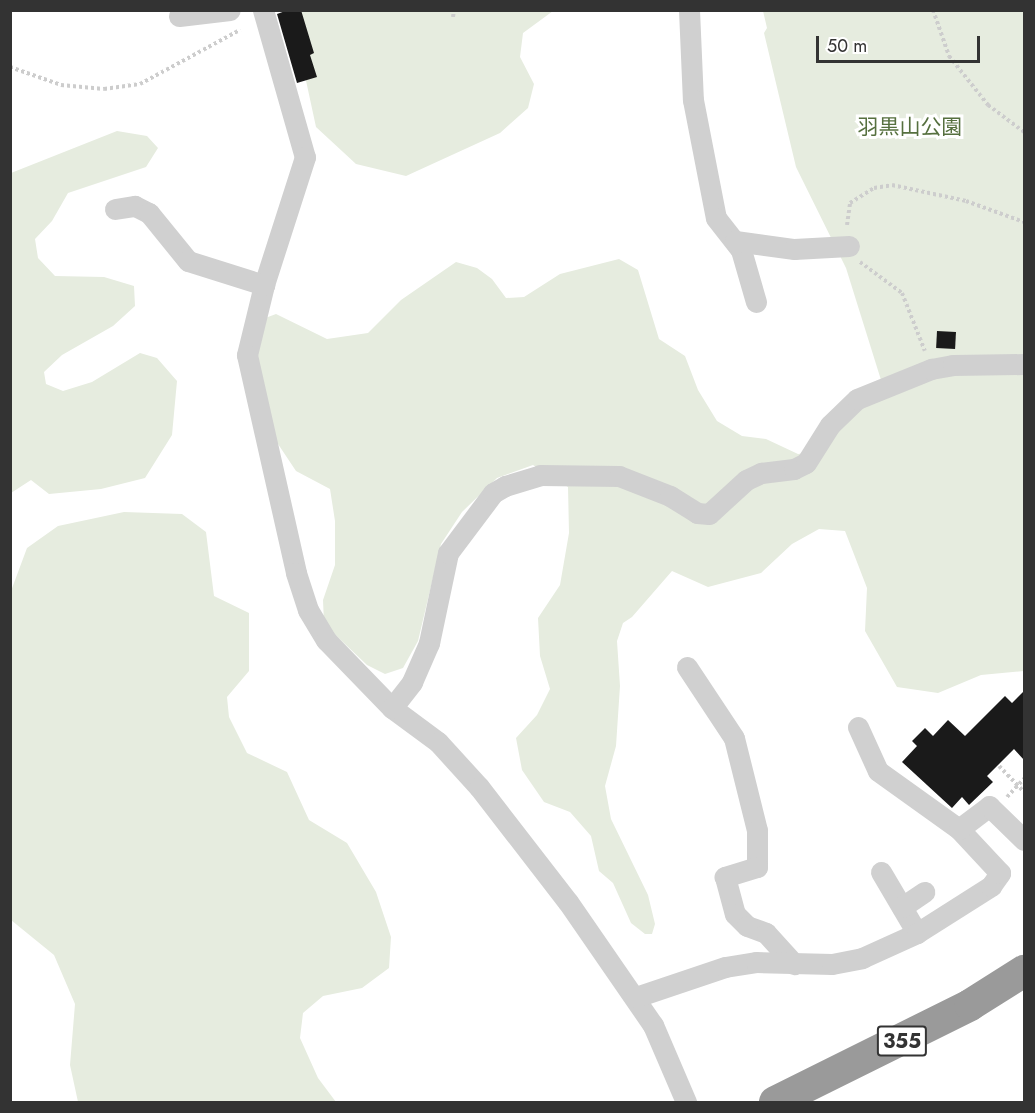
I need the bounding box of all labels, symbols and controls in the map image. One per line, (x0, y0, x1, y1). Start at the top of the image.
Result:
scale bar (819, 24, 982, 62)
text: 50 m (827, 33, 867, 59)
park label: 羽黒山公園 (858, 114, 962, 140)
road number: 355 (876, 1024, 928, 1058)

